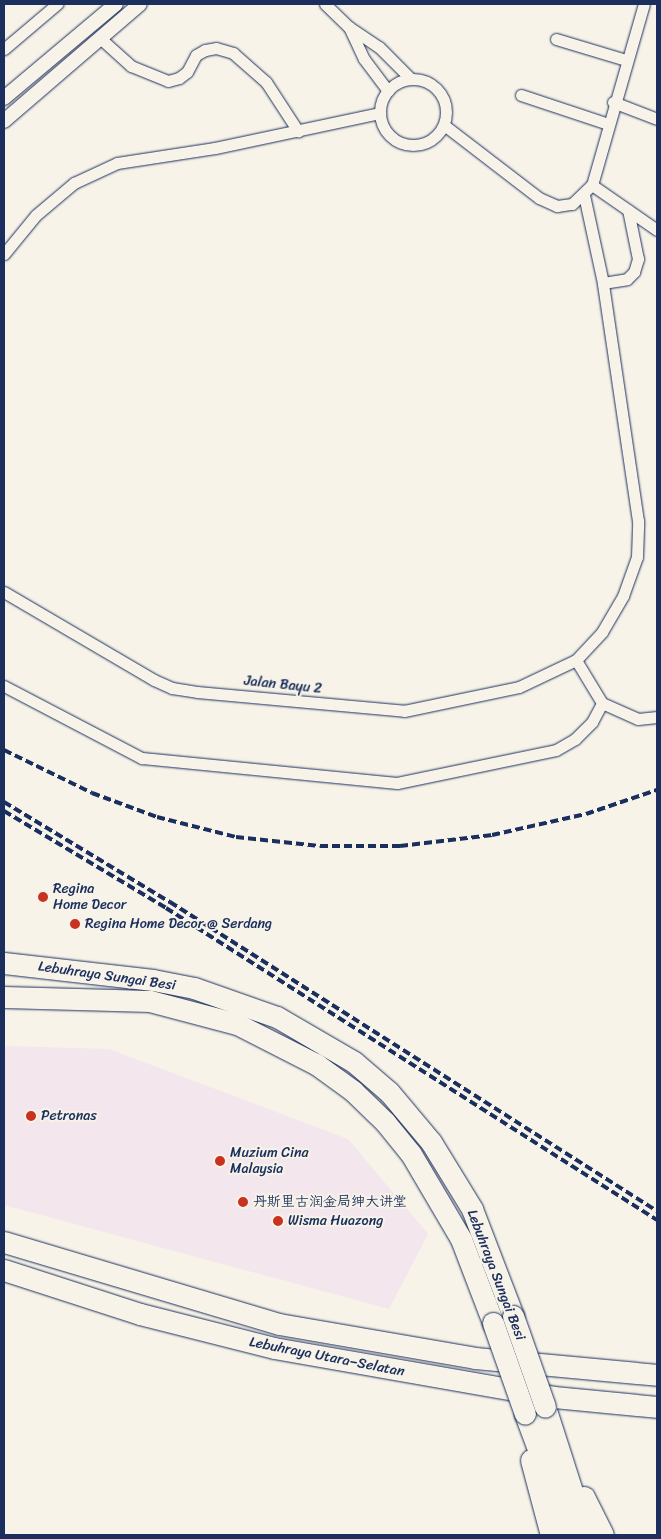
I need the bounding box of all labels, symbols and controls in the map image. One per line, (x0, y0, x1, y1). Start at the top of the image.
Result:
street label: Jalan Bayu 2 (243, 673, 323, 697)
place label: Regina Home Decor (53, 881, 127, 914)
marker: Regina Home Decor (37, 891, 49, 903)
place label: Regina Home Decor @ Serdang (85, 916, 273, 932)
marker: Regina Home Decor @ Serdang (69, 918, 81, 930)
street label: Lebuhraya Sungai Besi (37, 958, 177, 994)
place label: Petronas (41, 1108, 97, 1124)
marker: Petronas (25, 1110, 37, 1122)
place label: Muzium Cina Malaysia (230, 1145, 309, 1178)
marker: Muzium Cina Malaysia (214, 1155, 226, 1167)
place label: 丹斯里古润金局绅大讲堂 (253, 1194, 407, 1210)
marker: 丹斯里古润金局绅大讲堂 (237, 1196, 249, 1208)
street label: Lebuhraya Sungai Besi (463, 1207, 529, 1343)
place label: Wisma Huazong (288, 1213, 383, 1229)
marker: Wisma Huazong (272, 1215, 284, 1227)
street label: Lebuhraya Utara–Selatan (248, 1334, 406, 1380)

